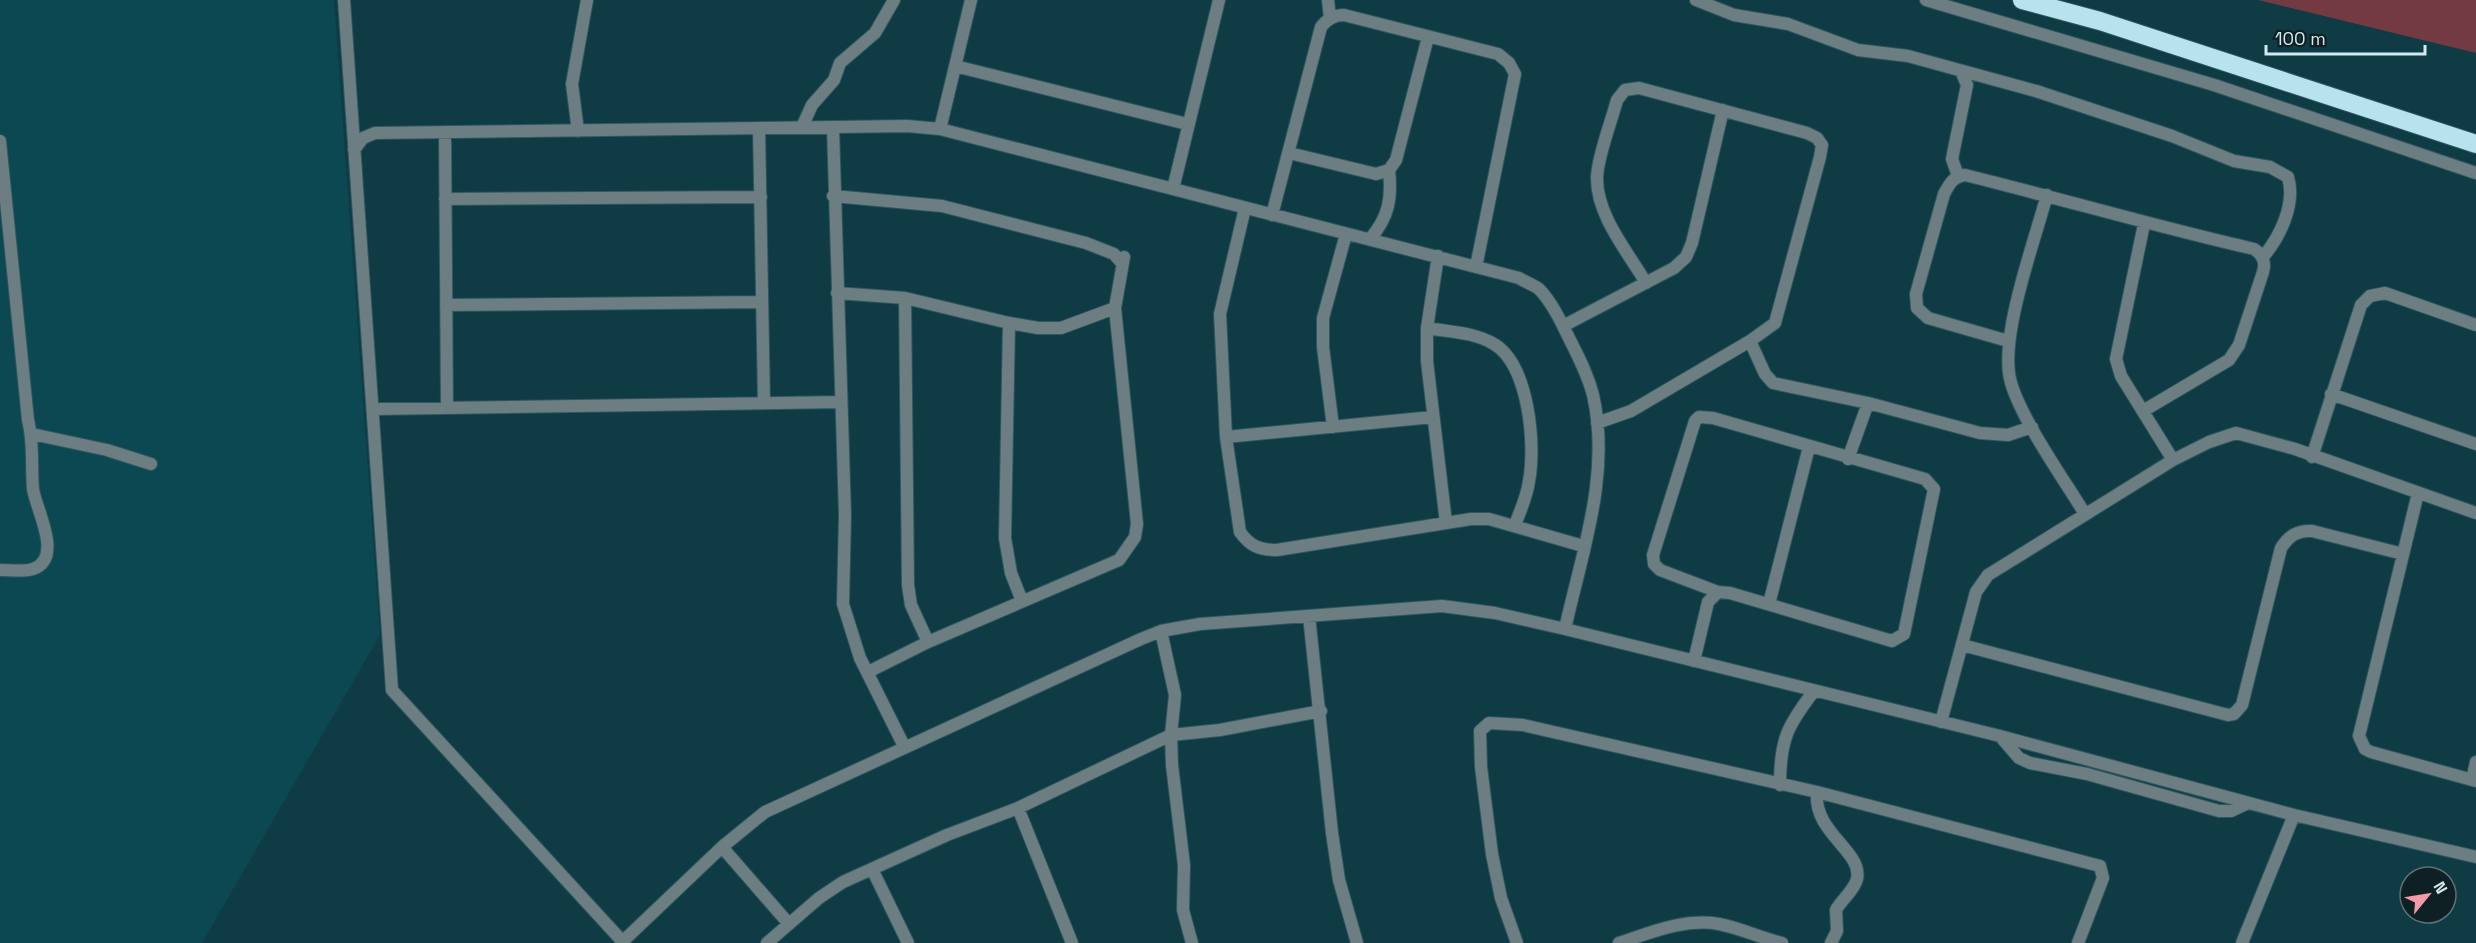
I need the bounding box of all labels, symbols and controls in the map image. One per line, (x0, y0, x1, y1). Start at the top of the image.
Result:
scale bar (2266, 18, 2425, 56)
text: 100 m (2275, 27, 2326, 50)
north arrow (2398, 865, 2458, 925)
text: N (2429, 878, 2452, 898)

